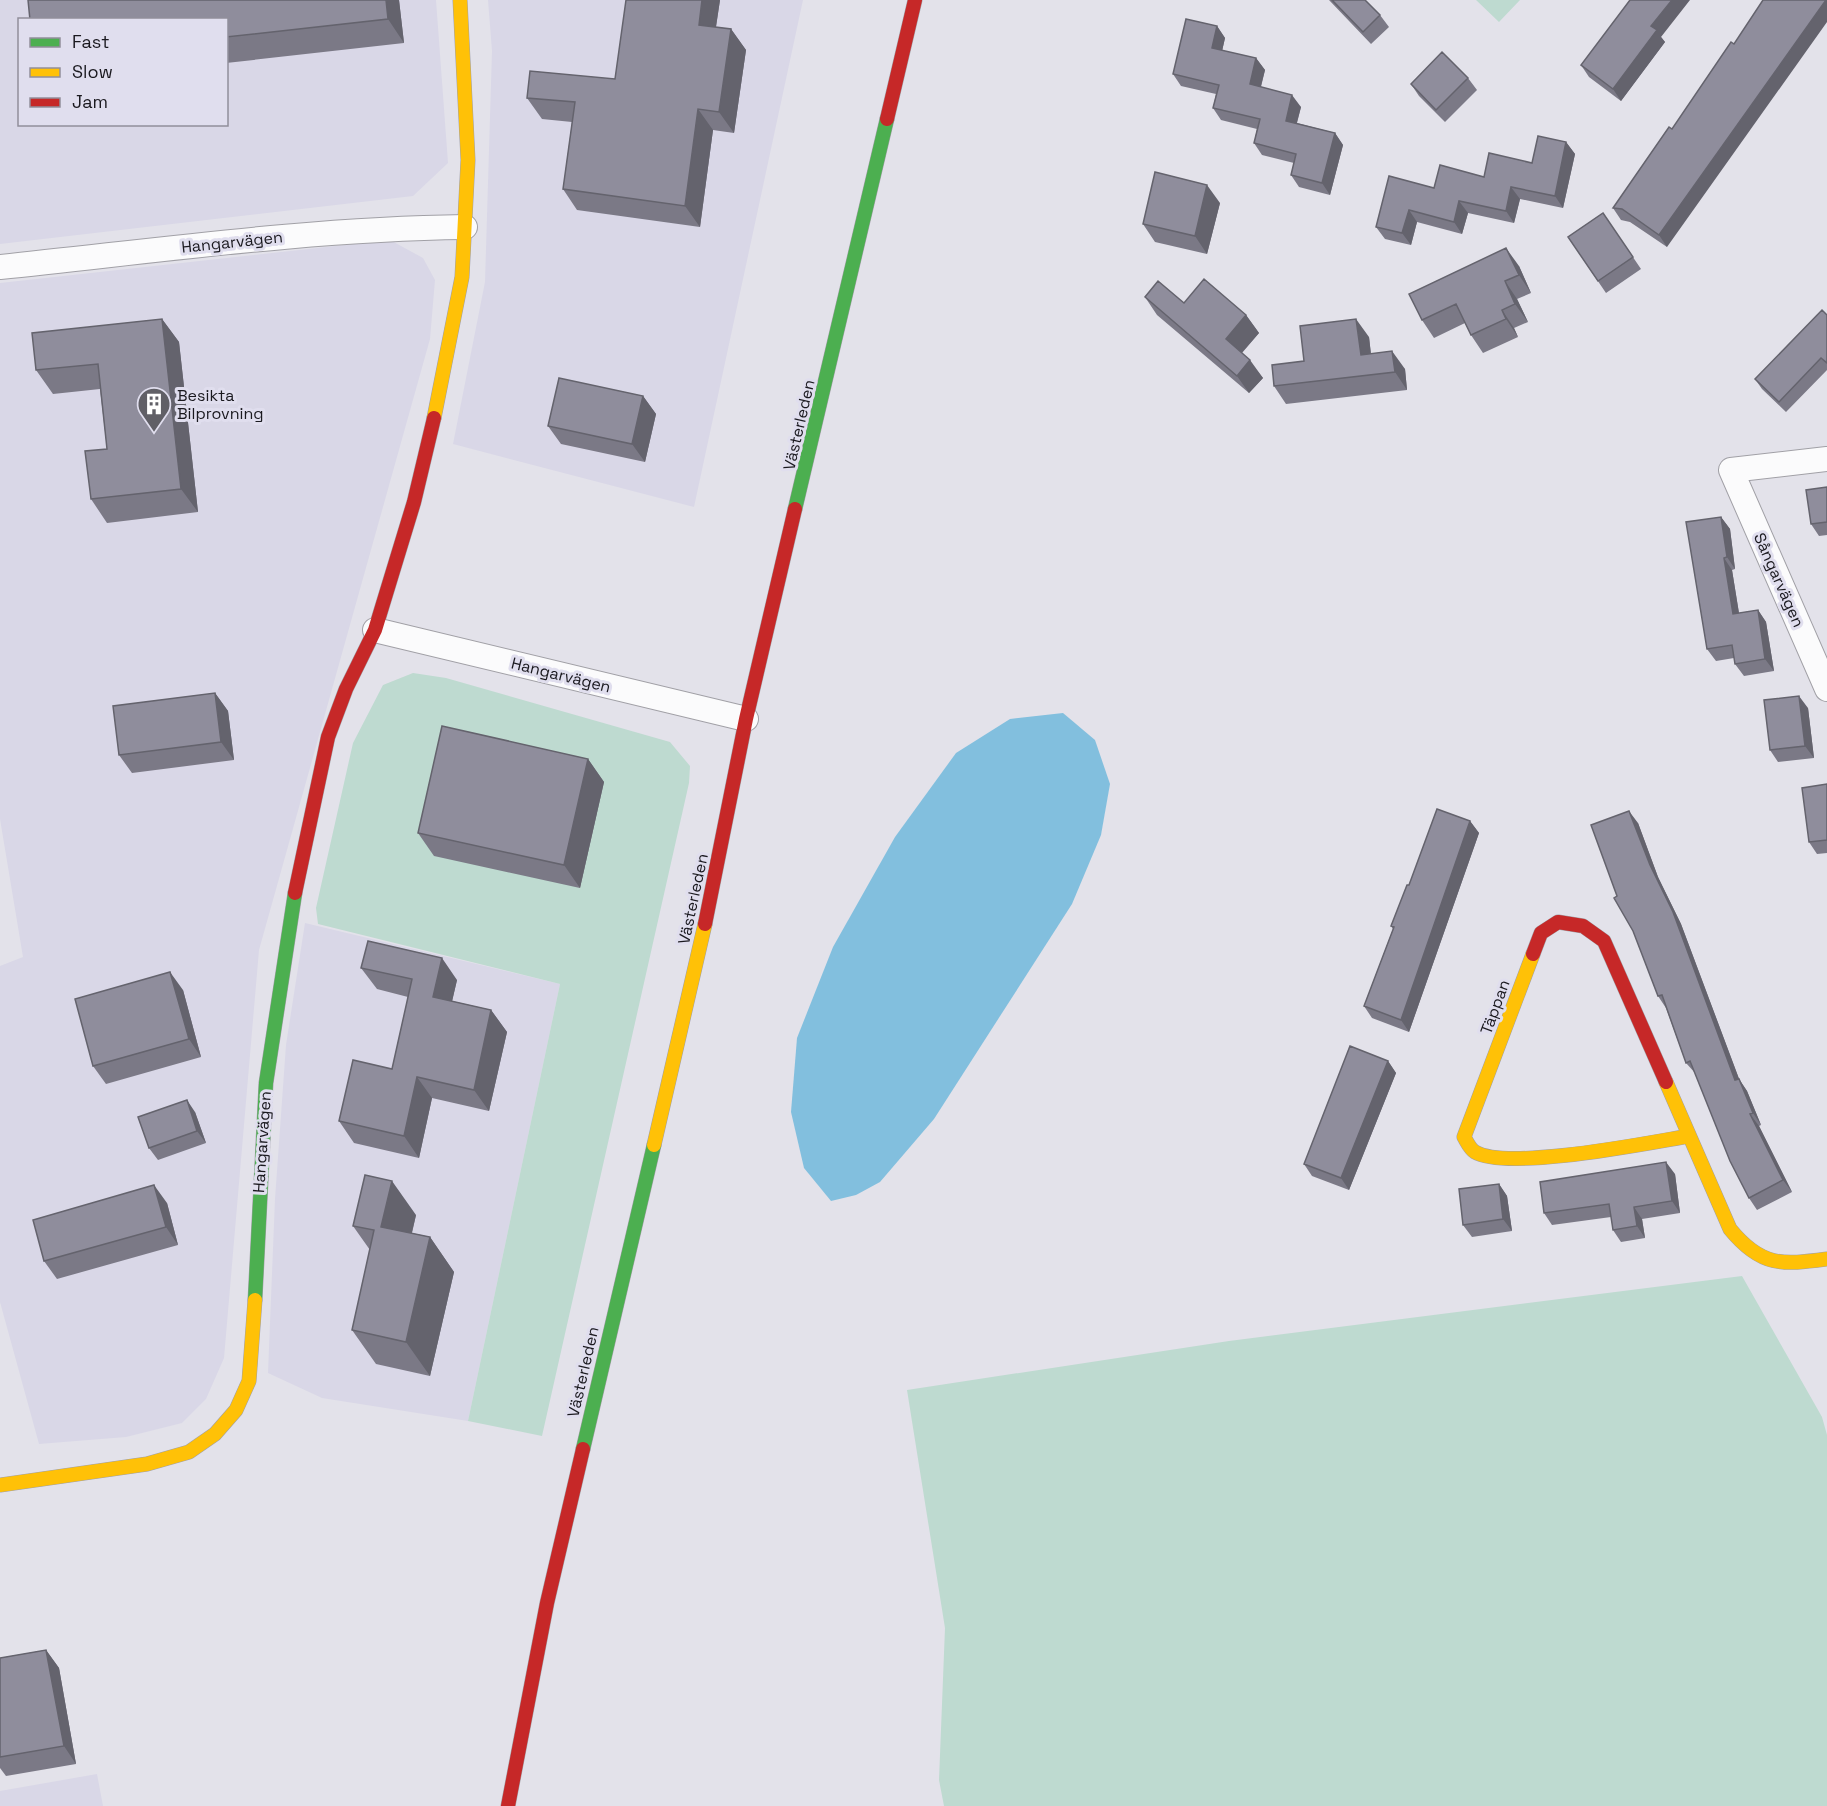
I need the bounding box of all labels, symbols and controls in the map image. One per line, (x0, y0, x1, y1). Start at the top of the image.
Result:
legend (18, 18, 228, 126)
text: Fast (72, 30, 109, 53)
text: Slow (72, 60, 113, 83)
text: Jam (72, 90, 108, 113)
street label: Hangarvägen (180, 226, 284, 258)
street label: Västerleden (778, 378, 820, 472)
place label: Besikta Bilprovning (177, 385, 263, 424)
building icon: Besikta Bilprovning (136, 386, 172, 433)
street label: Sångarvägen (1749, 529, 1809, 631)
street label: Hangarvägen (509, 652, 613, 698)
street label: Västerleden (673, 852, 713, 946)
street label: Täppan (1475, 977, 1515, 1037)
street label: Hangarvägen (248, 1090, 276, 1194)
street label: Västerleden (562, 1325, 604, 1419)

